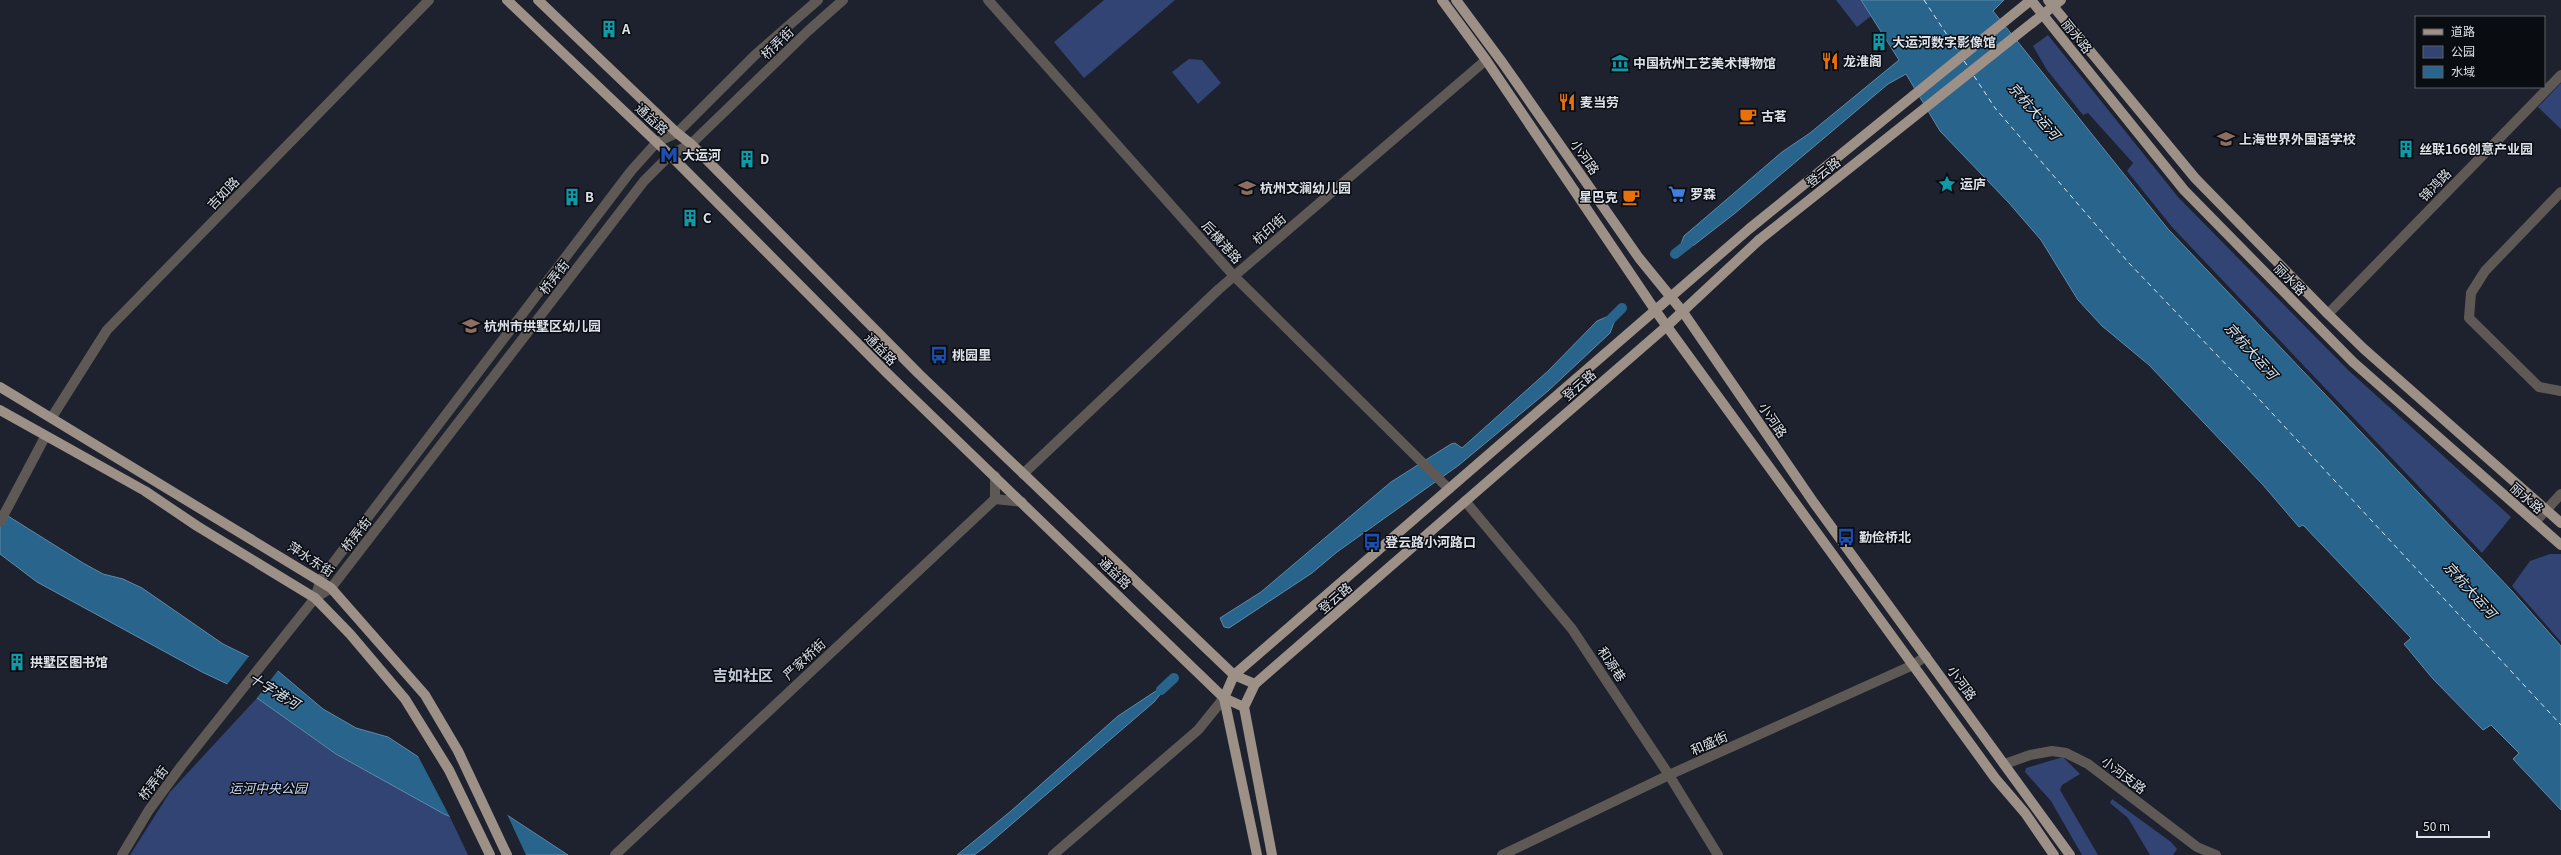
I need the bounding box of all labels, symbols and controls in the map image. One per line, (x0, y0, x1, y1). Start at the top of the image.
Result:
street label: 丽水路 (2058, 15, 2097, 57)
legend (2415, 16, 2545, 88)
building icon: A (599, 19, 619, 39)
place label: A (621, 19, 631, 38)
street label: 桥弄街 (756, 22, 797, 63)
text: 道路 (2451, 22, 2475, 39)
building icon: 大运河数字影像馆 (1869, 32, 1889, 52)
place label: 大运河数字影像馆 (1892, 32, 1996, 51)
text: 公园 (2451, 42, 2475, 59)
restaurant icon: 龙淮阁 (1820, 51, 1840, 71)
place label: 龙淮阁 (1843, 51, 1882, 70)
museum icon: 中国杭州工艺美术博物馆 (1610, 53, 1630, 73)
place label: 中国杭州工艺美术博物馆 (1633, 53, 1776, 72)
text: 水域 (2451, 62, 2475, 79)
water label: 京杭大运河 (2004, 77, 2067, 146)
restaurant icon: 麦当劳 (1557, 92, 1577, 112)
place label: 麦当劳 (1580, 92, 1619, 111)
street label: 通益路 (632, 98, 673, 139)
cafe icon: 古茗 (1738, 106, 1758, 126)
place label: 古茗 (1761, 106, 1787, 125)
school or university icon: 上海世界外国语学校 (2216, 129, 2236, 149)
place label: 上海世界外国语学校 (2239, 129, 2356, 148)
street label: 小河路 (1566, 135, 1604, 178)
building icon: 丝联166创意产业园 (2396, 139, 2416, 159)
place label: 丝联166创意产业园 (2419, 139, 2533, 158)
metro station icon: 大运河 (659, 145, 679, 165)
place label: 大运河 (682, 145, 721, 164)
building icon: D (737, 149, 757, 169)
place label: D (760, 149, 769, 168)
street label: 登云路 (1801, 152, 1844, 191)
street label: 锦鸿路 (2414, 164, 2455, 205)
street label: 吉如路 (202, 172, 243, 213)
place icon: 运庐 (1937, 174, 1957, 194)
place label: 运庐 (1960, 174, 1986, 193)
school or university icon: 杭州文澜幼儿园 (1237, 178, 1257, 198)
place label: 杭州文澜幼儿园 (1260, 178, 1351, 197)
supermarket icon: 罗森 (1667, 184, 1687, 204)
place label: 罗森 (1690, 184, 1716, 203)
building icon: B (562, 187, 582, 207)
place label: B (585, 187, 594, 206)
place label: 星巴克 (1579, 187, 1618, 206)
cafe icon: 星巴克 (1621, 187, 1641, 207)
building icon: C (680, 208, 700, 228)
place label: C (703, 208, 712, 227)
street label: 杭印街 (1248, 209, 1290, 249)
street label: 后横港路 (1198, 216, 1247, 267)
street label: 桥弄街 (534, 255, 573, 298)
street label: 丽水路 (2270, 258, 2311, 299)
school or university icon: 杭州市拱墅区幼儿园 (461, 316, 481, 336)
place label: 杭州市拱墅区幼儿园 (484, 316, 601, 335)
water label: 京杭大运河 (2221, 318, 2285, 385)
street label: 通益路 (861, 328, 902, 369)
bus stop icon: 桃园里 (929, 345, 949, 365)
place label: 桃园里 (952, 345, 991, 364)
street label: 登云路 (1558, 365, 1600, 405)
street label: 小河路 (1755, 398, 1792, 441)
street label: 丽水路 (2506, 478, 2548, 518)
street label: 桥弄街 (336, 512, 375, 555)
bus stop icon: 勤俭桥北 (1836, 527, 1856, 547)
place label: 勤俭桥北 (1859, 527, 1911, 546)
bus stop icon: 登云路小河路口 (1362, 532, 1382, 552)
place label: 登云路小河路口 (1385, 532, 1476, 551)
street label: 萍水东街 (284, 536, 338, 581)
street label: 通益路 (1095, 552, 1136, 593)
water label: 京杭大运河 (2440, 557, 2504, 624)
street label: 登云路 (1314, 578, 1356, 618)
street label: 严家桥街 (778, 634, 829, 683)
street label: 和源巷 (1594, 642, 1631, 685)
building icon: 拱墅区图书馆 (7, 652, 27, 672)
place label: 拱墅区图书馆 (30, 652, 108, 671)
street label: 小河路 (1943, 661, 1982, 704)
district label: 吉如社区 (713, 664, 773, 685)
water label: 十字港河 (245, 667, 306, 715)
street label: 和盛街 (1687, 726, 1730, 759)
street label: 小河支路 (2098, 751, 2151, 798)
street label: 桥弄街 (133, 761, 172, 804)
park label: 运河中央公园 (229, 778, 309, 797)
scale bar (2417, 813, 2489, 839)
text: 50 m (2423, 817, 2450, 834)

